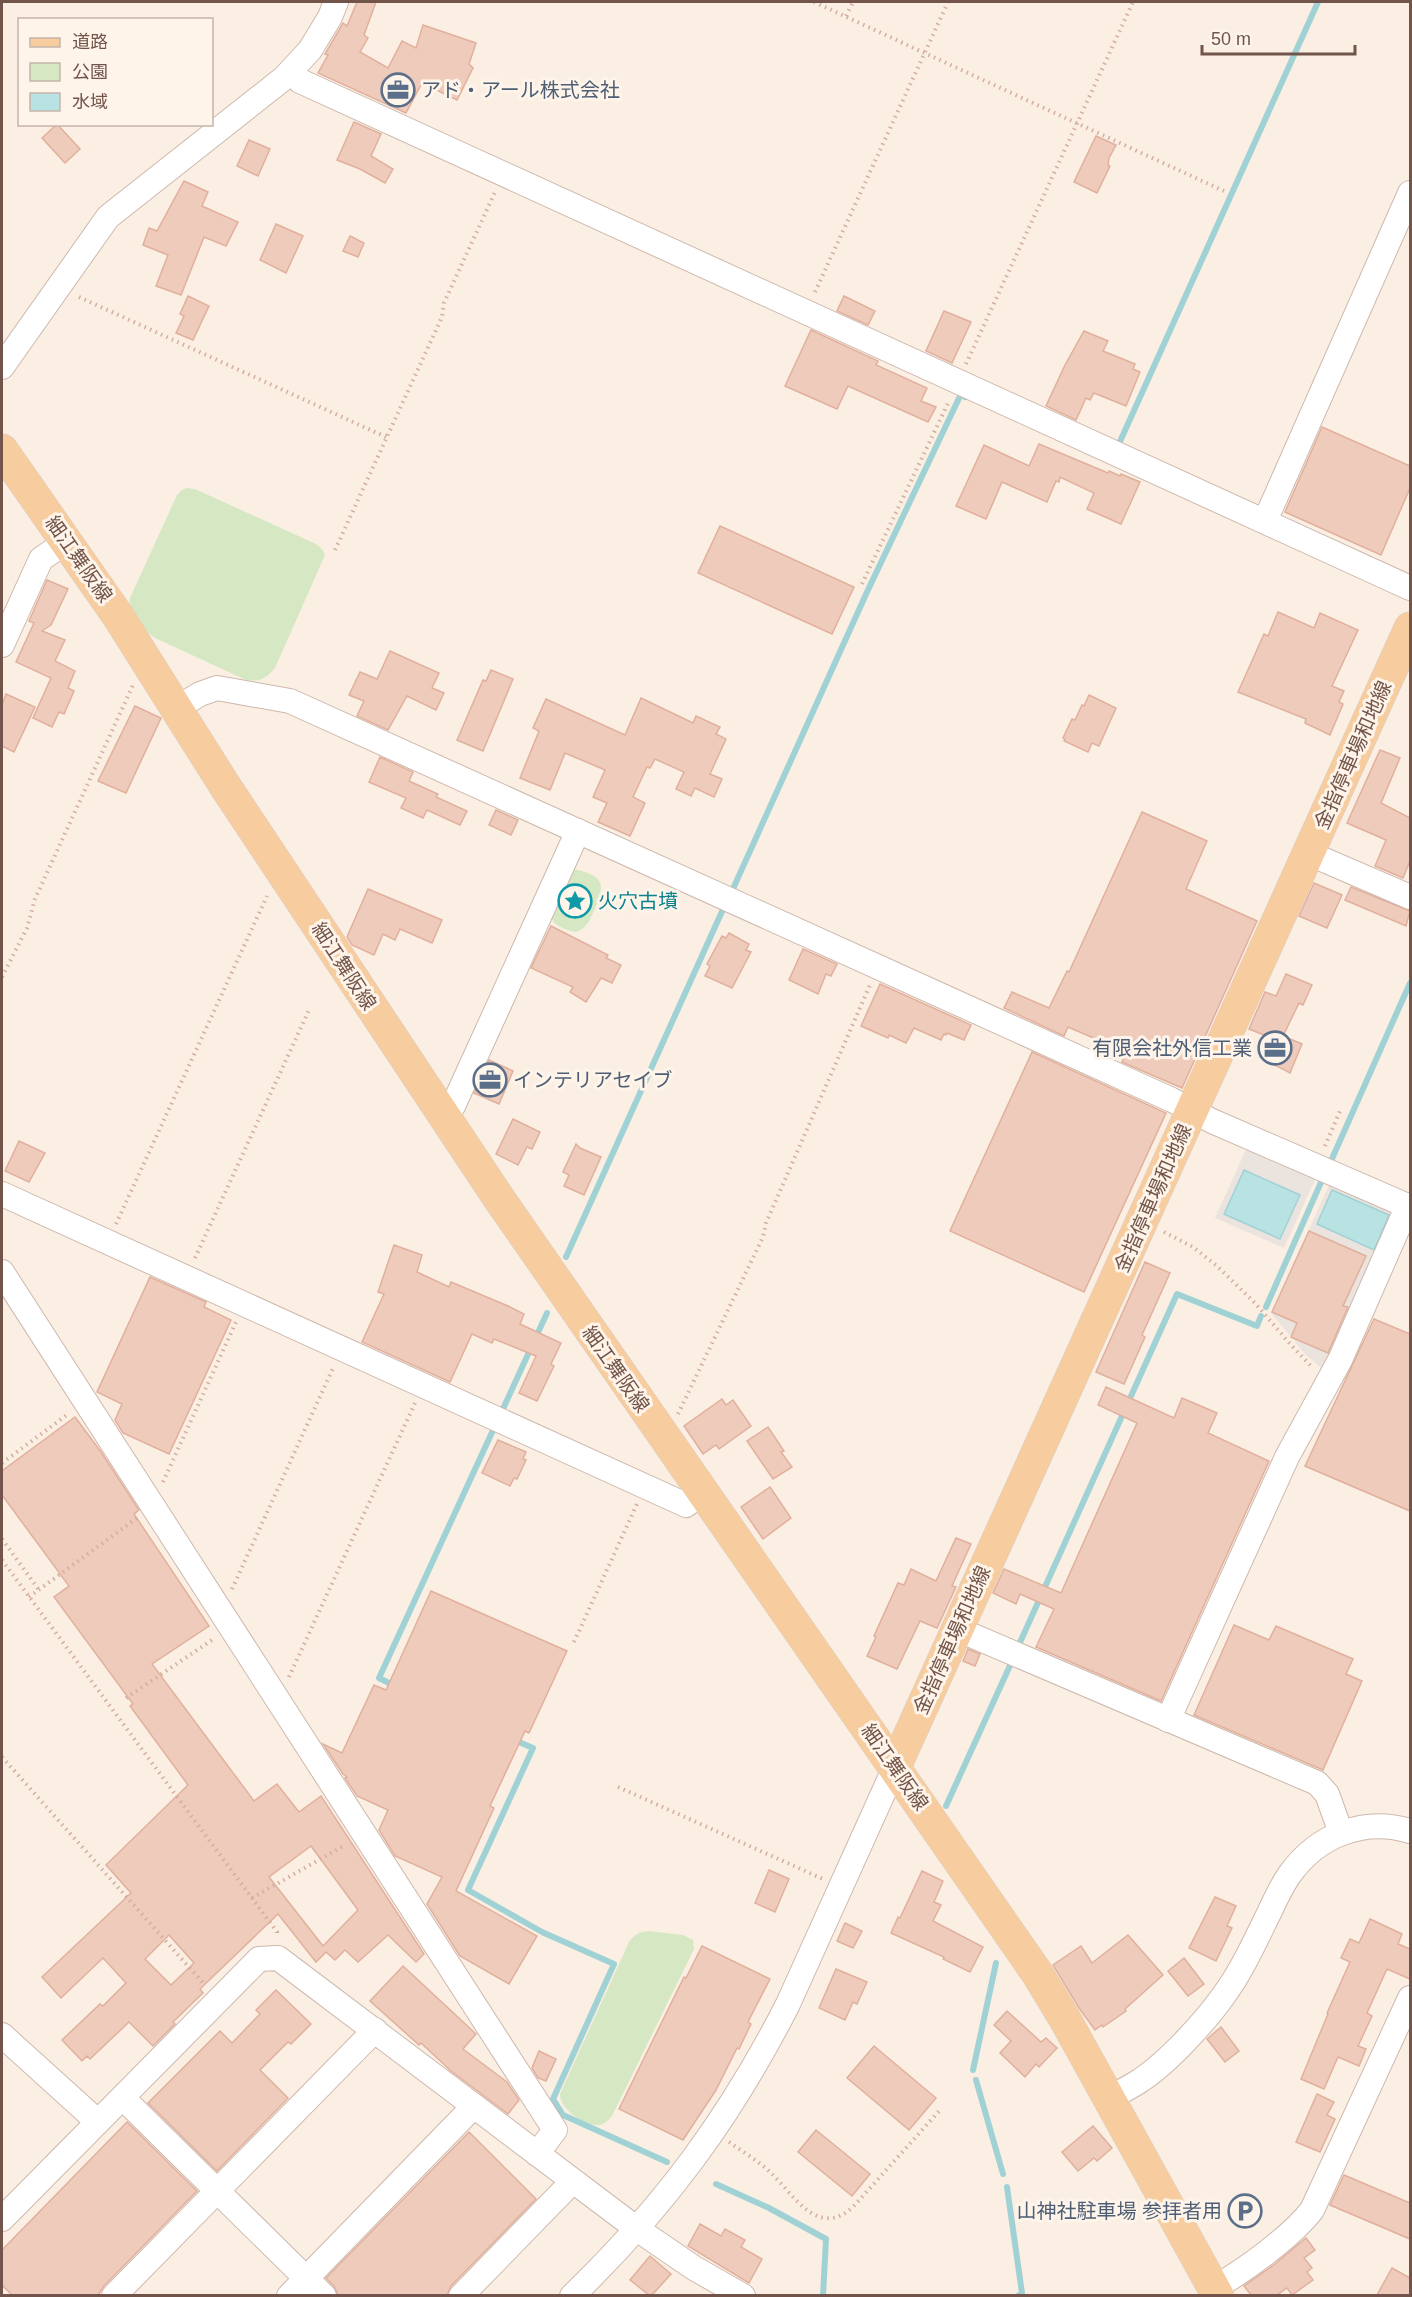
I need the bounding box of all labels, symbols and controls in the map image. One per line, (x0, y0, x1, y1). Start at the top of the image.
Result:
legend (18, 18, 213, 126)
scale bar (1202, 18, 1355, 56)
text: 50 m (1211, 29, 1251, 49)
text: 道路 (72, 32, 108, 52)
text: 公園 (72, 62, 108, 82)
office icon: アド・アール株式会社 (380, 72, 416, 108)
place label: アド・アール株式会社 (421, 79, 620, 101)
text: 水域 (72, 92, 108, 112)
street label: 細江舞阪線 (41, 512, 117, 606)
street label: 金指停車場和地線 (1310, 677, 1396, 833)
place icon: 火穴古墳 (557, 883, 593, 919)
place label: 火穴古墳 (598, 890, 678, 912)
street label: 細江舞阪線 (308, 918, 380, 1014)
office icon: 有限会社外信工業 (1257, 1030, 1293, 1066)
place label: 有限会社外信工業 (1092, 1037, 1252, 1059)
office icon: インテリアセイブ (472, 1062, 508, 1098)
place label: インテリアセイブ (513, 1069, 673, 1091)
street label: 金指停車場和地線 (1110, 1120, 1196, 1276)
street label: 細江舞阪線 (578, 1322, 654, 1416)
street label: 金指停車場和地線 (909, 1562, 995, 1718)
street label: 細江舞阪線 (857, 1720, 933, 1814)
parking icon: 山神社駐車場 参拝者用 (1227, 2193, 1263, 2229)
place label: 山神社駐車場 参拝者用 (1016, 2200, 1222, 2222)

